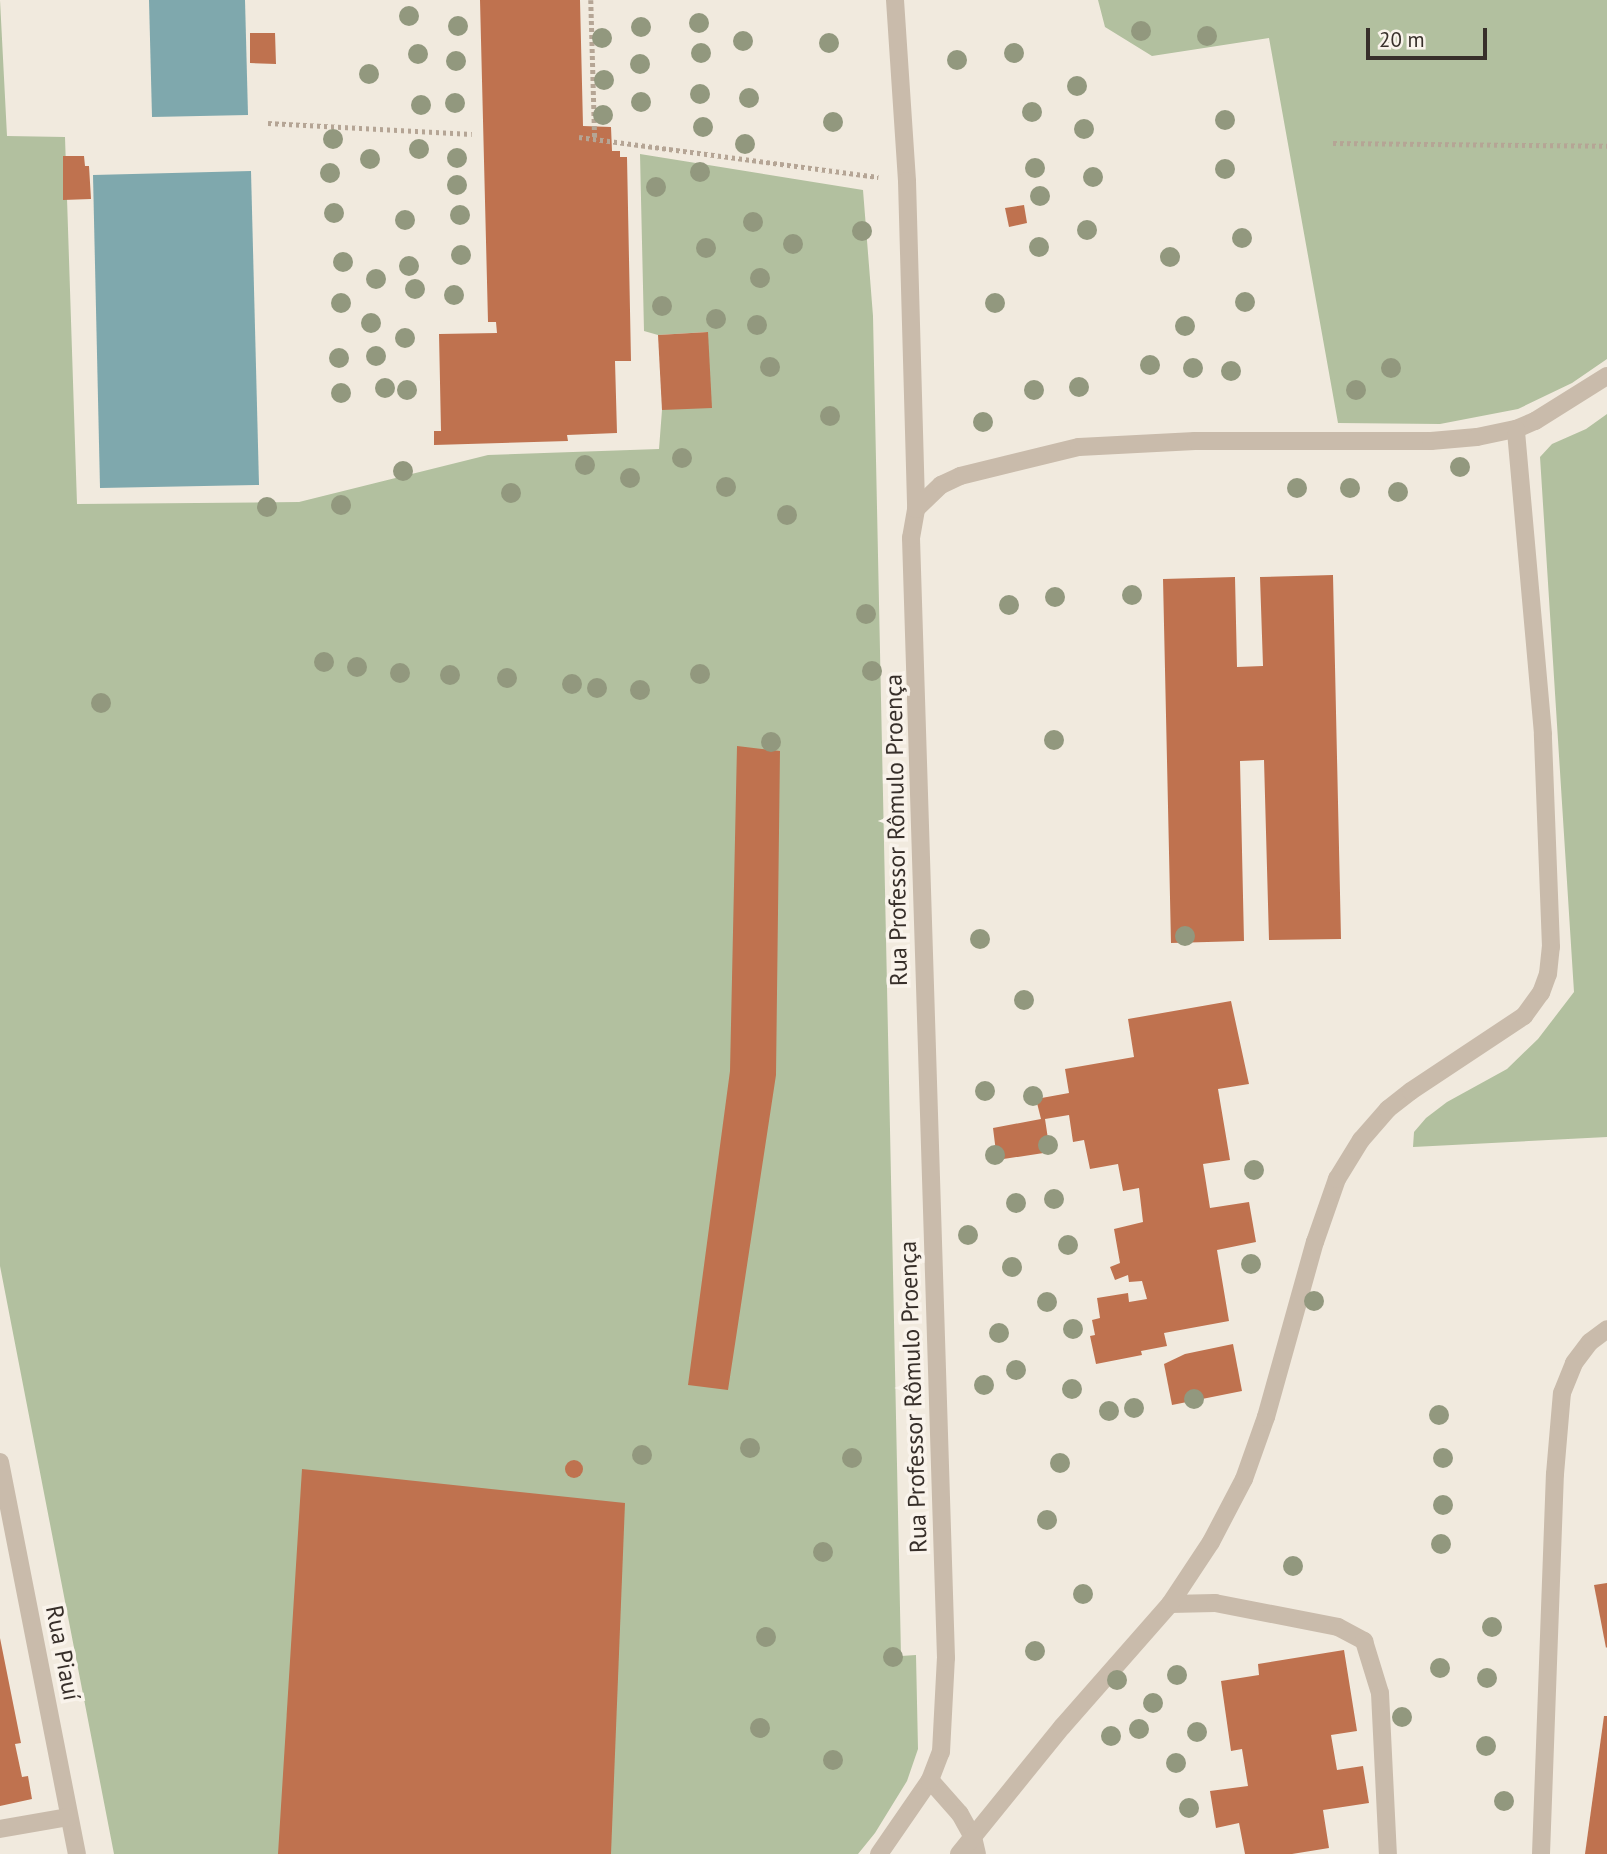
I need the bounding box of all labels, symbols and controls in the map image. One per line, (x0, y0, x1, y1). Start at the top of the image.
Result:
scale bar (1369, 14, 1490, 58)
text: 20 m (1379, 26, 1425, 53)
street label: Rua Professor Rômulo Proença (879, 674, 913, 986)
street label: Rua Professor Rômulo Proença (893, 1241, 933, 1553)
street label: Rua Piauí (40, 1603, 86, 1703)

